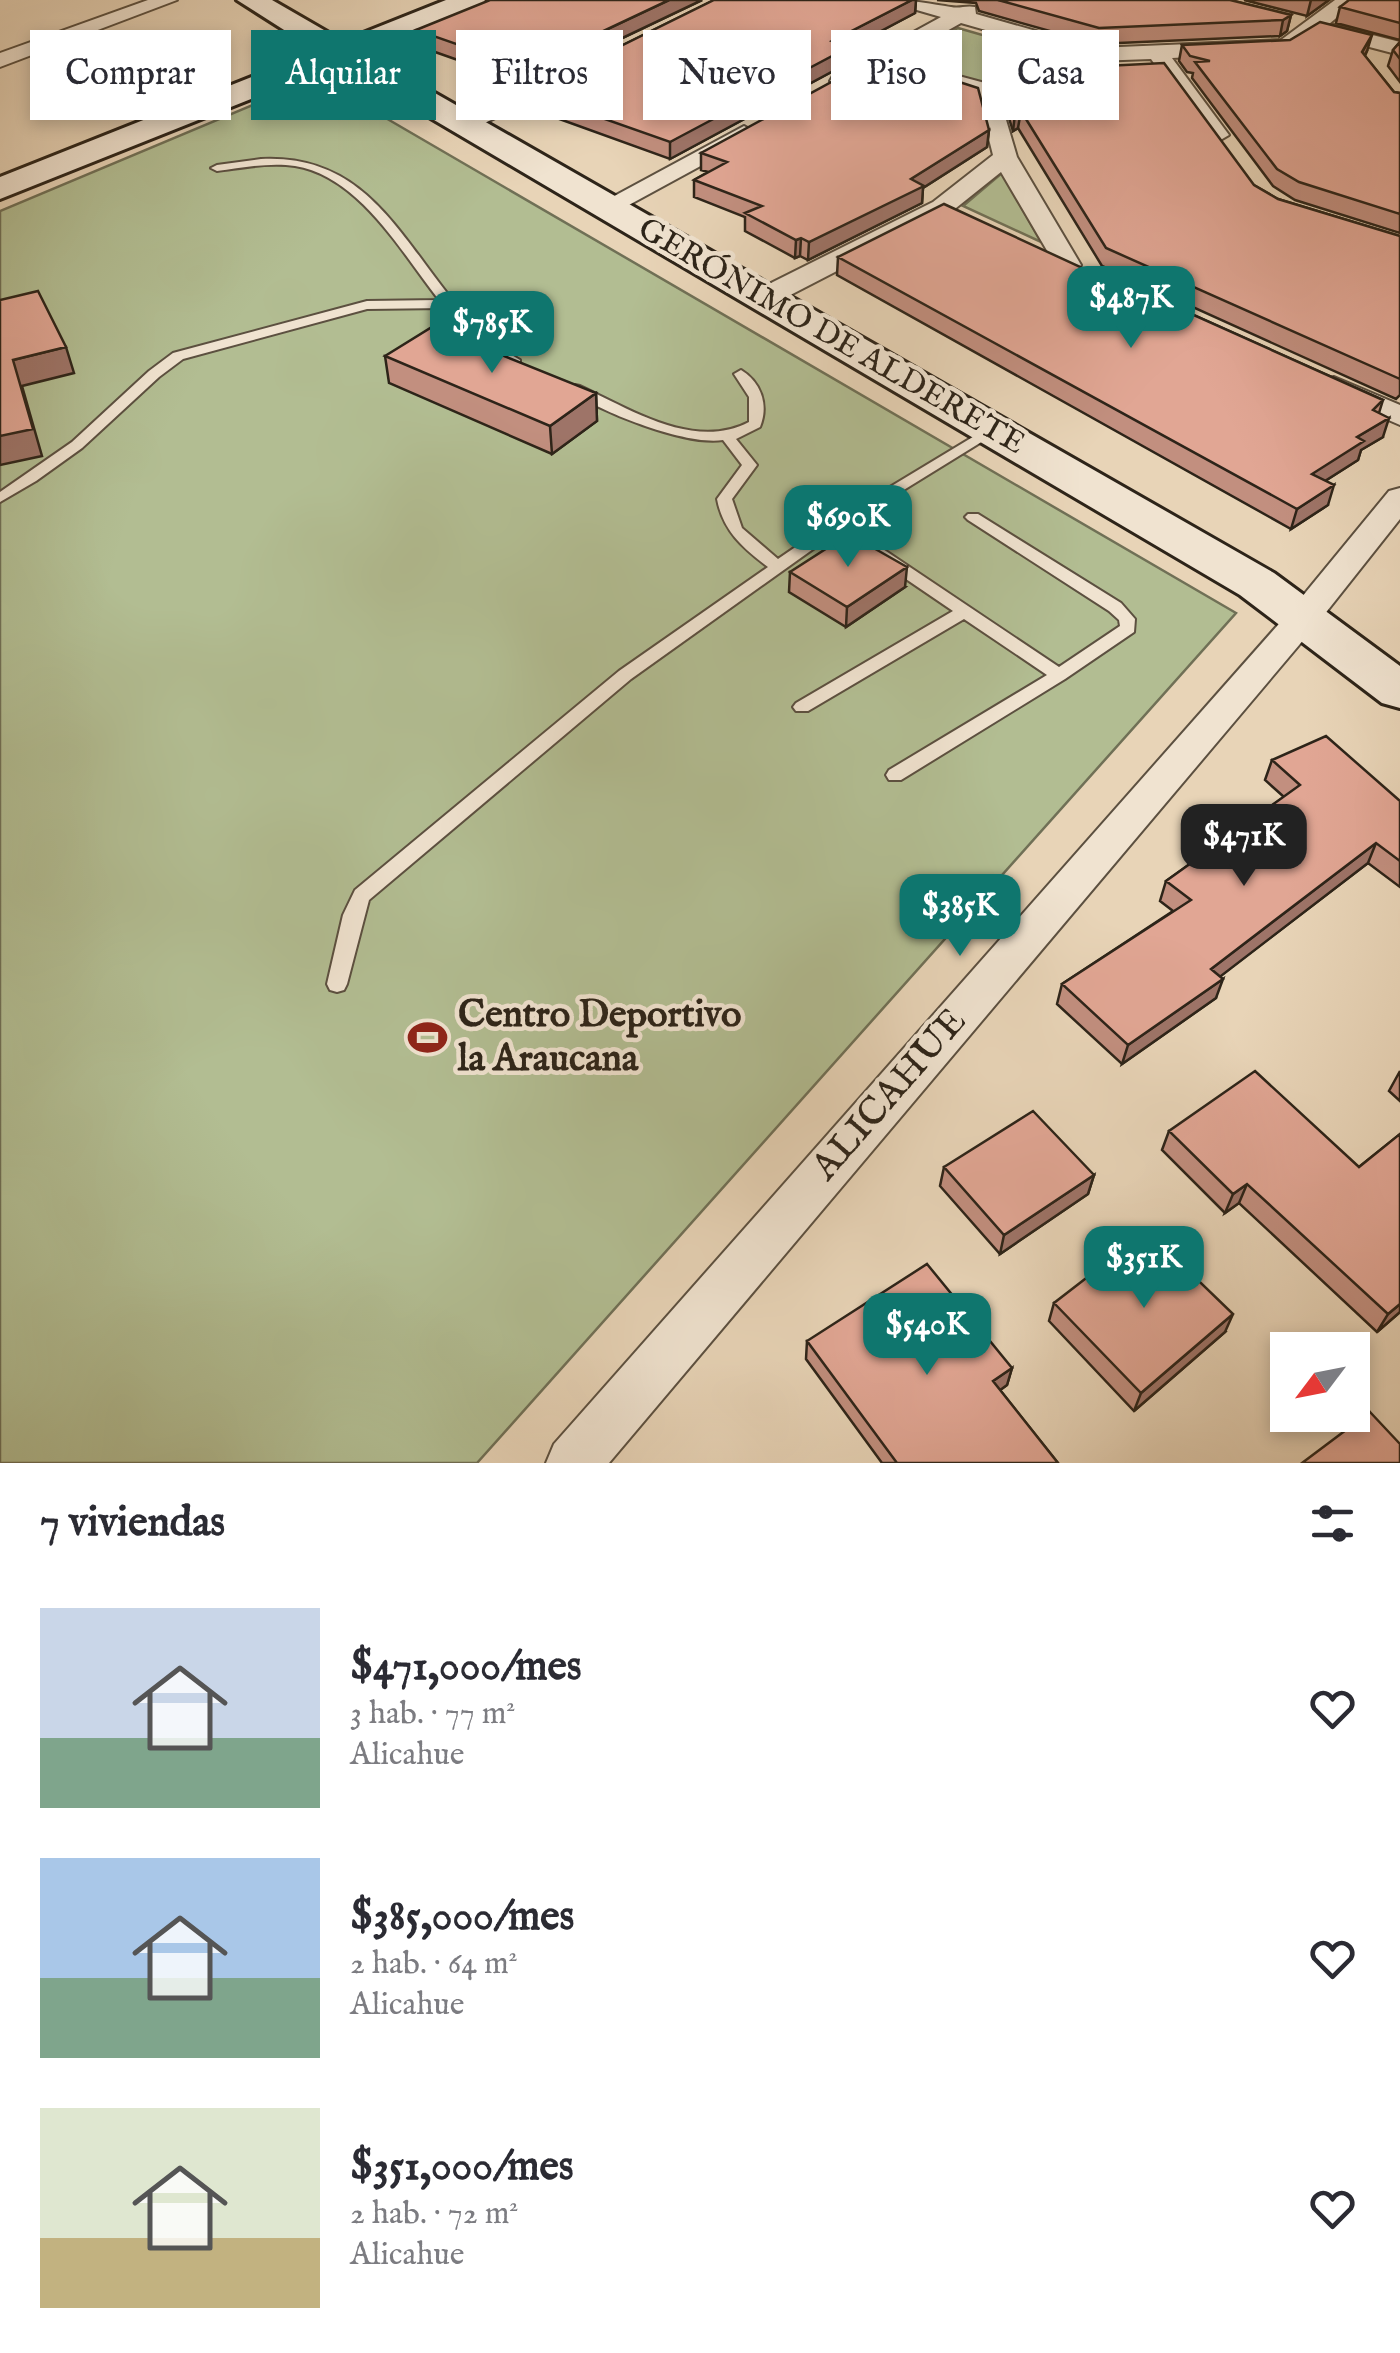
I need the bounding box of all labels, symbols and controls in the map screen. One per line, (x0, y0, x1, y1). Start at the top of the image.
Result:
chip: Comprar (30, 30, 231, 120)
chip: Alquilar (251, 30, 436, 120)
chip: Filtros (456, 30, 623, 120)
chip: Nuevo (643, 30, 811, 120)
chip: Piso (831, 30, 962, 120)
chip: Casa (982, 30, 1119, 120)
street label: GERÓNIMO DE ALDERETE (630, 209, 1032, 465)
pin: $487K (1061, 266, 1201, 351)
text: $487K (1089, 278, 1173, 319)
pin: $785K (422, 291, 562, 376)
text: $785K (452, 303, 532, 344)
pin: $690K (778, 485, 918, 570)
text: $690K (806, 497, 890, 538)
pin: $471K (1174, 804, 1314, 889)
text: $471K (1203, 816, 1285, 857)
pin: $385K (890, 874, 1030, 959)
text: $385K (922, 886, 998, 927)
place label: Centro Deportivo la Araucana (457, 992, 741, 1084)
street label: ALICAHUE (802, 999, 978, 1192)
sports icon: Centro Deportivo la Araucana (407, 1017, 449, 1059)
pin: $351K (1074, 1226, 1214, 1311)
text: $351K (1106, 1238, 1182, 1279)
pin: $540K (857, 1293, 997, 1378)
text: $540K (885, 1305, 969, 1346)
north arrow (1270, 1332, 1370, 1432)
map controls (1270, 1332, 1370, 1432)
icon: filters (1305, 1496, 1360, 1551)
text: 7 viviendas (40, 1497, 225, 1550)
text: $471,000/mes (350, 1641, 582, 1694)
icon: home (120, 1648, 240, 1768)
icon: heart (1305, 1681, 1360, 1736)
text: 3 hab. · 77 m² (350, 1694, 515, 1735)
text: Alicahue (350, 1735, 465, 1776)
text: $385,000/mes (350, 1891, 574, 1944)
icon: home (120, 1898, 240, 2018)
icon: heart (1305, 1931, 1360, 1986)
text: 2 hab. · 64 m² (350, 1944, 518, 1985)
text: Alicahue (350, 1985, 465, 2026)
text: $351,000/mes (350, 2141, 574, 2194)
icon: home (120, 2148, 240, 2268)
icon: heart (1305, 2181, 1360, 2236)
text: 2 hab. · 72 m² (350, 2194, 518, 2235)
text: Alicahue (350, 2235, 465, 2276)

